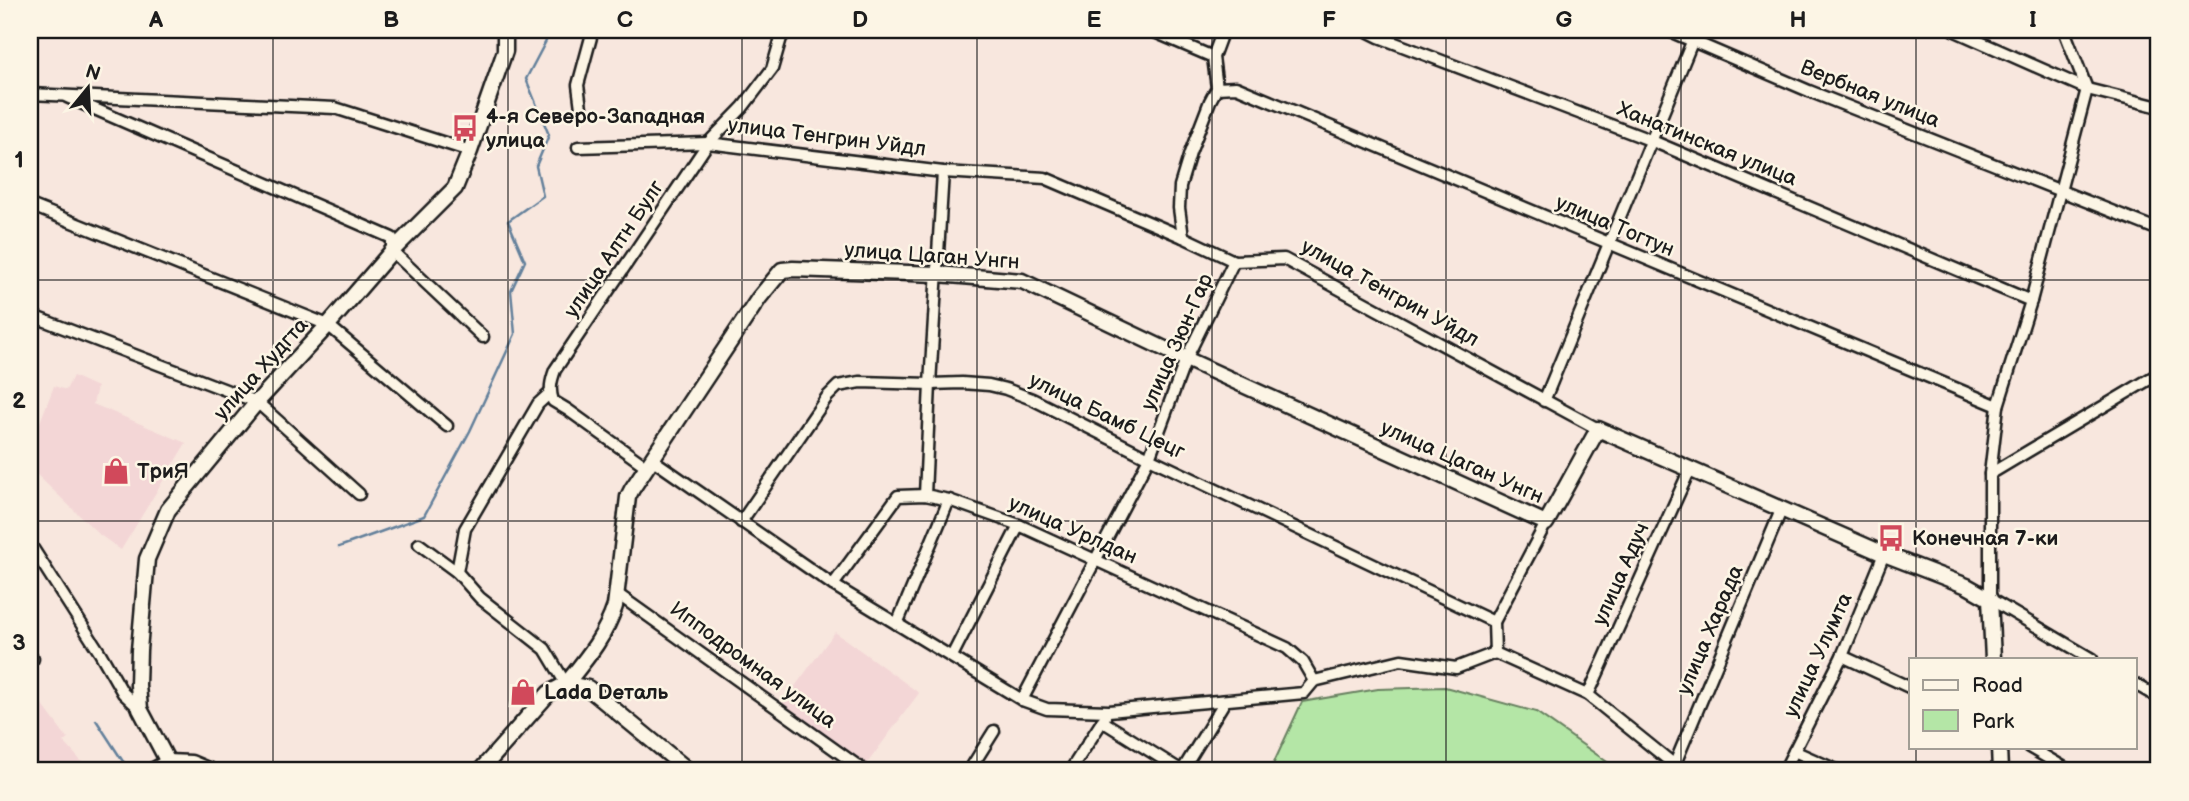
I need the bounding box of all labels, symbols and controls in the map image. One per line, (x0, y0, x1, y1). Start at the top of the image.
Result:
text: A (148, 6, 164, 34)
text: B (383, 6, 399, 34)
text: C (617, 6, 633, 34)
text: D (852, 6, 868, 34)
text: E (1087, 6, 1102, 34)
text: F (1322, 6, 1336, 34)
text: G (1556, 6, 1573, 34)
text: H (1789, 6, 1807, 34)
text: I (2029, 6, 2037, 34)
north arrow (52, 52, 122, 122)
street label: Вербная улица (1797, 55, 1944, 134)
text: N (82, 60, 103, 86)
street label: Ханатинская улица (1613, 96, 1801, 192)
place label: 4-я Северо-Западная улица (486, 104, 705, 153)
street label: улица Тенгрин Уйдл (727, 112, 927, 162)
bus stop icon: 4-я Северо-Западная улица (450, 113, 480, 143)
text: 1 (14, 146, 24, 174)
street label: улица Алтн Булг (559, 176, 669, 322)
street label: улица Тогтун (1552, 190, 1678, 262)
street label: улица Тенгрин Уйдл (1297, 234, 1483, 352)
street label: улица Цаган Унгн (844, 237, 1020, 275)
street label: улица Зюн-Гар (1136, 270, 1218, 414)
street label: улица Худгта (209, 312, 314, 425)
street label: улица Бамб Цецг (1025, 367, 1189, 465)
text: 2 (12, 387, 26, 415)
street label: улица Цаган Унгн (1377, 415, 1547, 509)
shop icon: ТриЯ (101, 456, 131, 486)
place label: ТриЯ (137, 459, 189, 484)
street label: улица Урлдан (1005, 490, 1141, 570)
street label: улица Адуч (1587, 519, 1655, 629)
bus stop icon: Конечная 7-ки (1876, 523, 1906, 553)
place label: Конечная 7-ки (1912, 526, 2058, 551)
street label: улица Харада (1671, 561, 1749, 699)
street label: улица Улумта (1778, 588, 1858, 721)
street label: Ипподромная улица (665, 596, 841, 734)
text: 3 (12, 629, 26, 657)
legend (1909, 658, 2136, 748)
text: Road (1972, 673, 2023, 698)
shop icon: Lada Dеталь (508, 677, 538, 707)
place label: Lada Dеталь (544, 680, 669, 705)
text: Park (1972, 709, 2015, 734)

